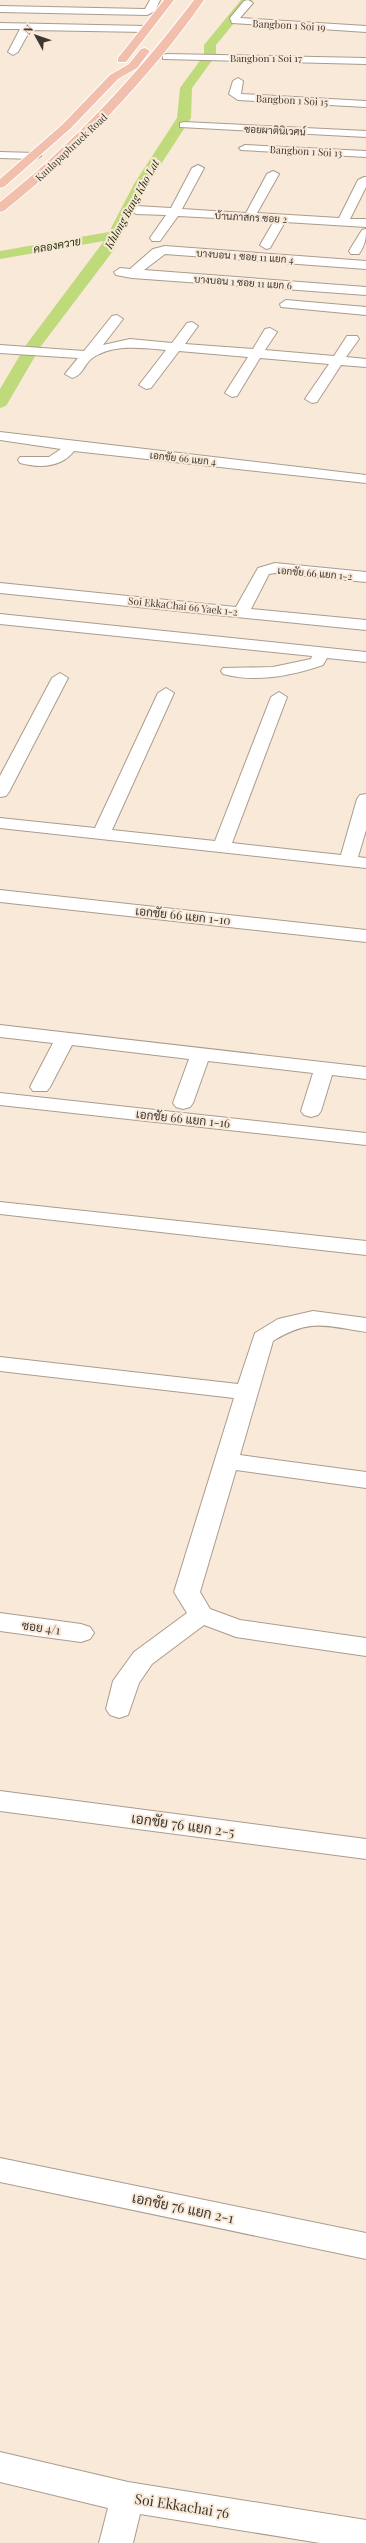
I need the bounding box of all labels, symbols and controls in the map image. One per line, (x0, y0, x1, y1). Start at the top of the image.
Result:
north arrow (16, 16, 56, 56)
street label: Bangbon 1 Soi 19 (252, 16, 326, 34)
text: N (20, 21, 36, 37)
street label: Bangbon 1 Soi 17 (230, 51, 302, 65)
street label: Bangbon 1 Soi 15 (256, 91, 328, 109)
street label: Kanlapaphruek Road (32, 110, 110, 184)
street label: ซอยผาตินิเวศน์ (244, 121, 306, 139)
street label: Bangbon 1 Soi 13 (269, 142, 343, 160)
water label: Khlong Bang Kho Lat (100, 155, 163, 252)
street label: บ้านภาสกร ซอย 2 (214, 208, 288, 226)
water label: คลองควาย (32, 233, 83, 256)
street label: บางบอน 1 ซอย 11 แยก 4 (196, 246, 294, 266)
street label: บางบอน 1 ซอย 11 แยก 6 (193, 272, 293, 292)
street label: เอกชัย 66 แยก 4 (149, 448, 217, 468)
street label: เอกชัย 66 แยก 1-2 (277, 563, 353, 583)
street label: Soi EkkaChai 66 Yaek 1-2 (127, 593, 239, 619)
street label: เอกชัย 66 แยก 1-10 (135, 902, 232, 928)
street label: เอกชัย 66 แยก 1-16 (135, 1105, 231, 1131)
street label: ซอย 4/1 (21, 1616, 62, 1638)
street label: เอกชัย 76 แยก 2-5 (130, 1808, 236, 1841)
street label: เอกชัย 76 แยก 2-1 (130, 2187, 236, 2228)
street label: Soi Ekkachai 76 (133, 2489, 231, 2522)

